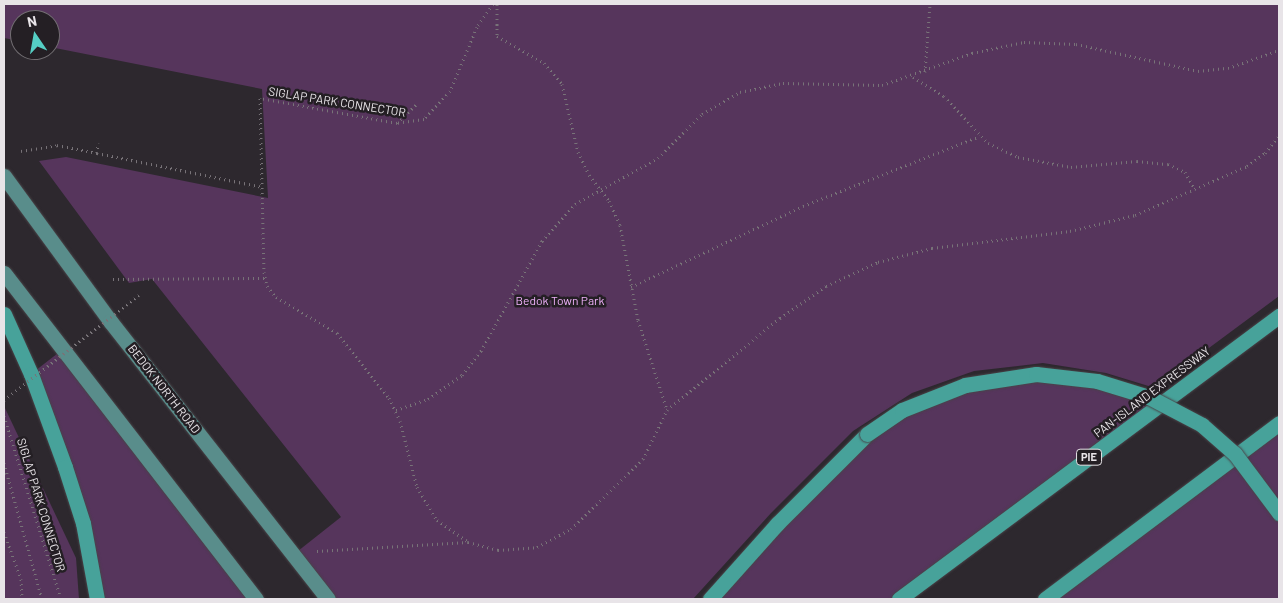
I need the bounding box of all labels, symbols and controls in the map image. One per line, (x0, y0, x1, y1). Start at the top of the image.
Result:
north arrow (10, 10, 60, 60)
text: N (26, 12, 38, 30)
street label: SIGLAP PARK CONNECTOR (267, 84, 407, 120)
park label: Bedok Town Park (516, 294, 604, 308)
street label: BEDOK NORTH ROAD (125, 342, 203, 436)
street label: PAN-ISLAND EXPRESSWAY (1091, 344, 1213, 440)
street label: SIGLAP PARK CONNECTOR (14, 436, 68, 574)
road number: PIE (1075, 448, 1103, 466)

